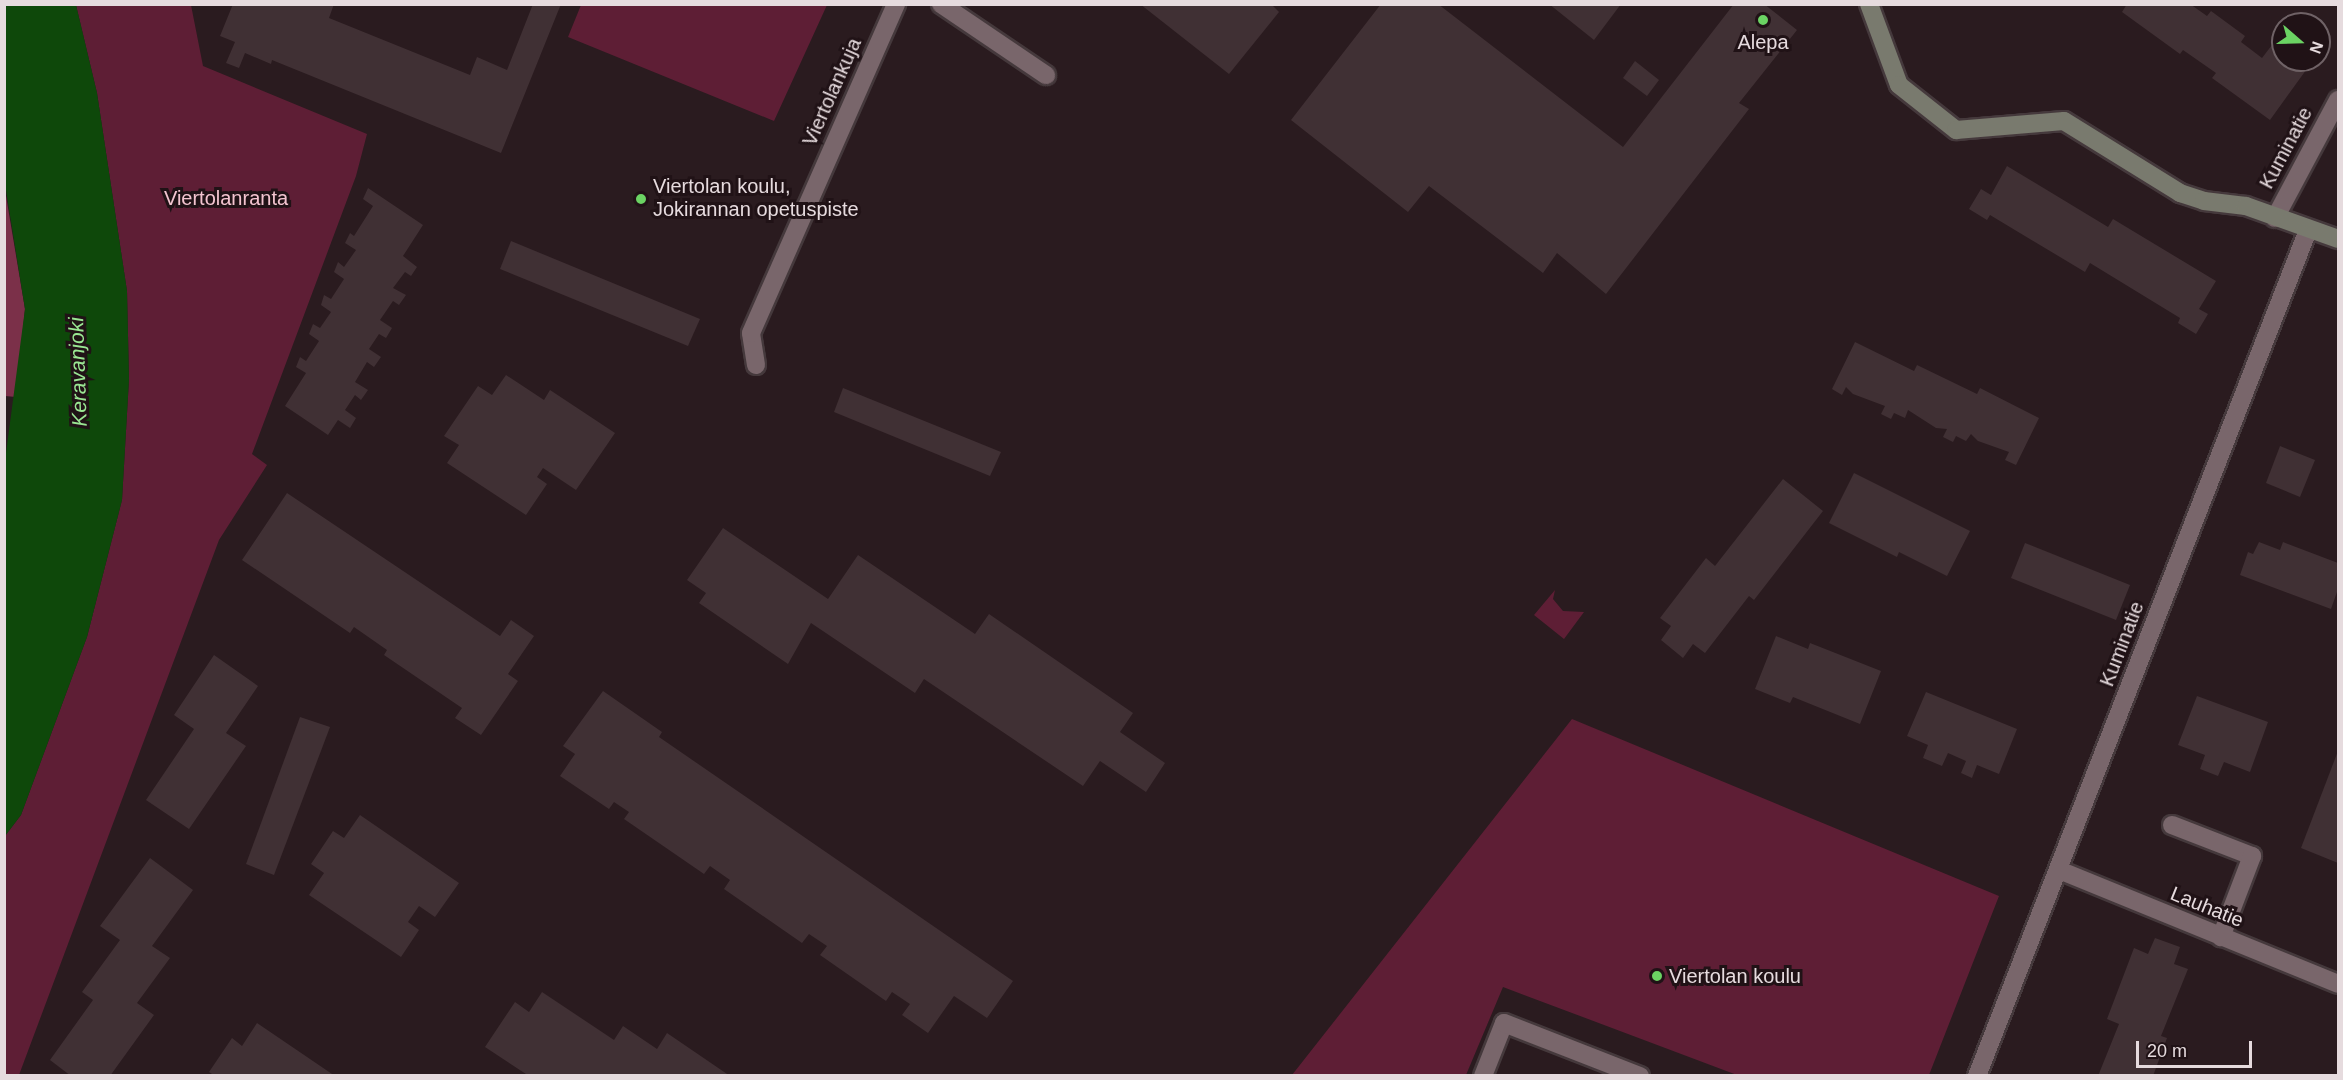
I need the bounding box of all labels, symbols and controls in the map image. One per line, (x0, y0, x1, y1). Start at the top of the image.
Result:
north arrow (2271, 12, 2331, 72)
marker: Alepa (1756, 13, 1770, 27)
place label: Alepa (1737, 30, 1789, 54)
street label: Viertolankuja (798, 34, 866, 150)
text: N (2307, 39, 2326, 56)
street label: Kuminatie (2255, 103, 2317, 193)
place label: Viertolan koulu, Jokirannan opetuspiste (653, 175, 859, 222)
park label: Viertolanranta (164, 186, 288, 210)
marker: Viertolan koulu, Jokirannan opetuspiste (634, 192, 648, 206)
water label: Keravanjoki (63, 317, 93, 427)
street label: Kuminatie (2095, 598, 2149, 690)
street label: Lauhatie (2167, 882, 2247, 932)
place label: Viertolan koulu (1669, 964, 1801, 988)
marker: Viertolan koulu (1650, 969, 1664, 983)
scale bar (2139, 1029, 2254, 1067)
text: 20 m (2147, 1041, 2187, 1061)

